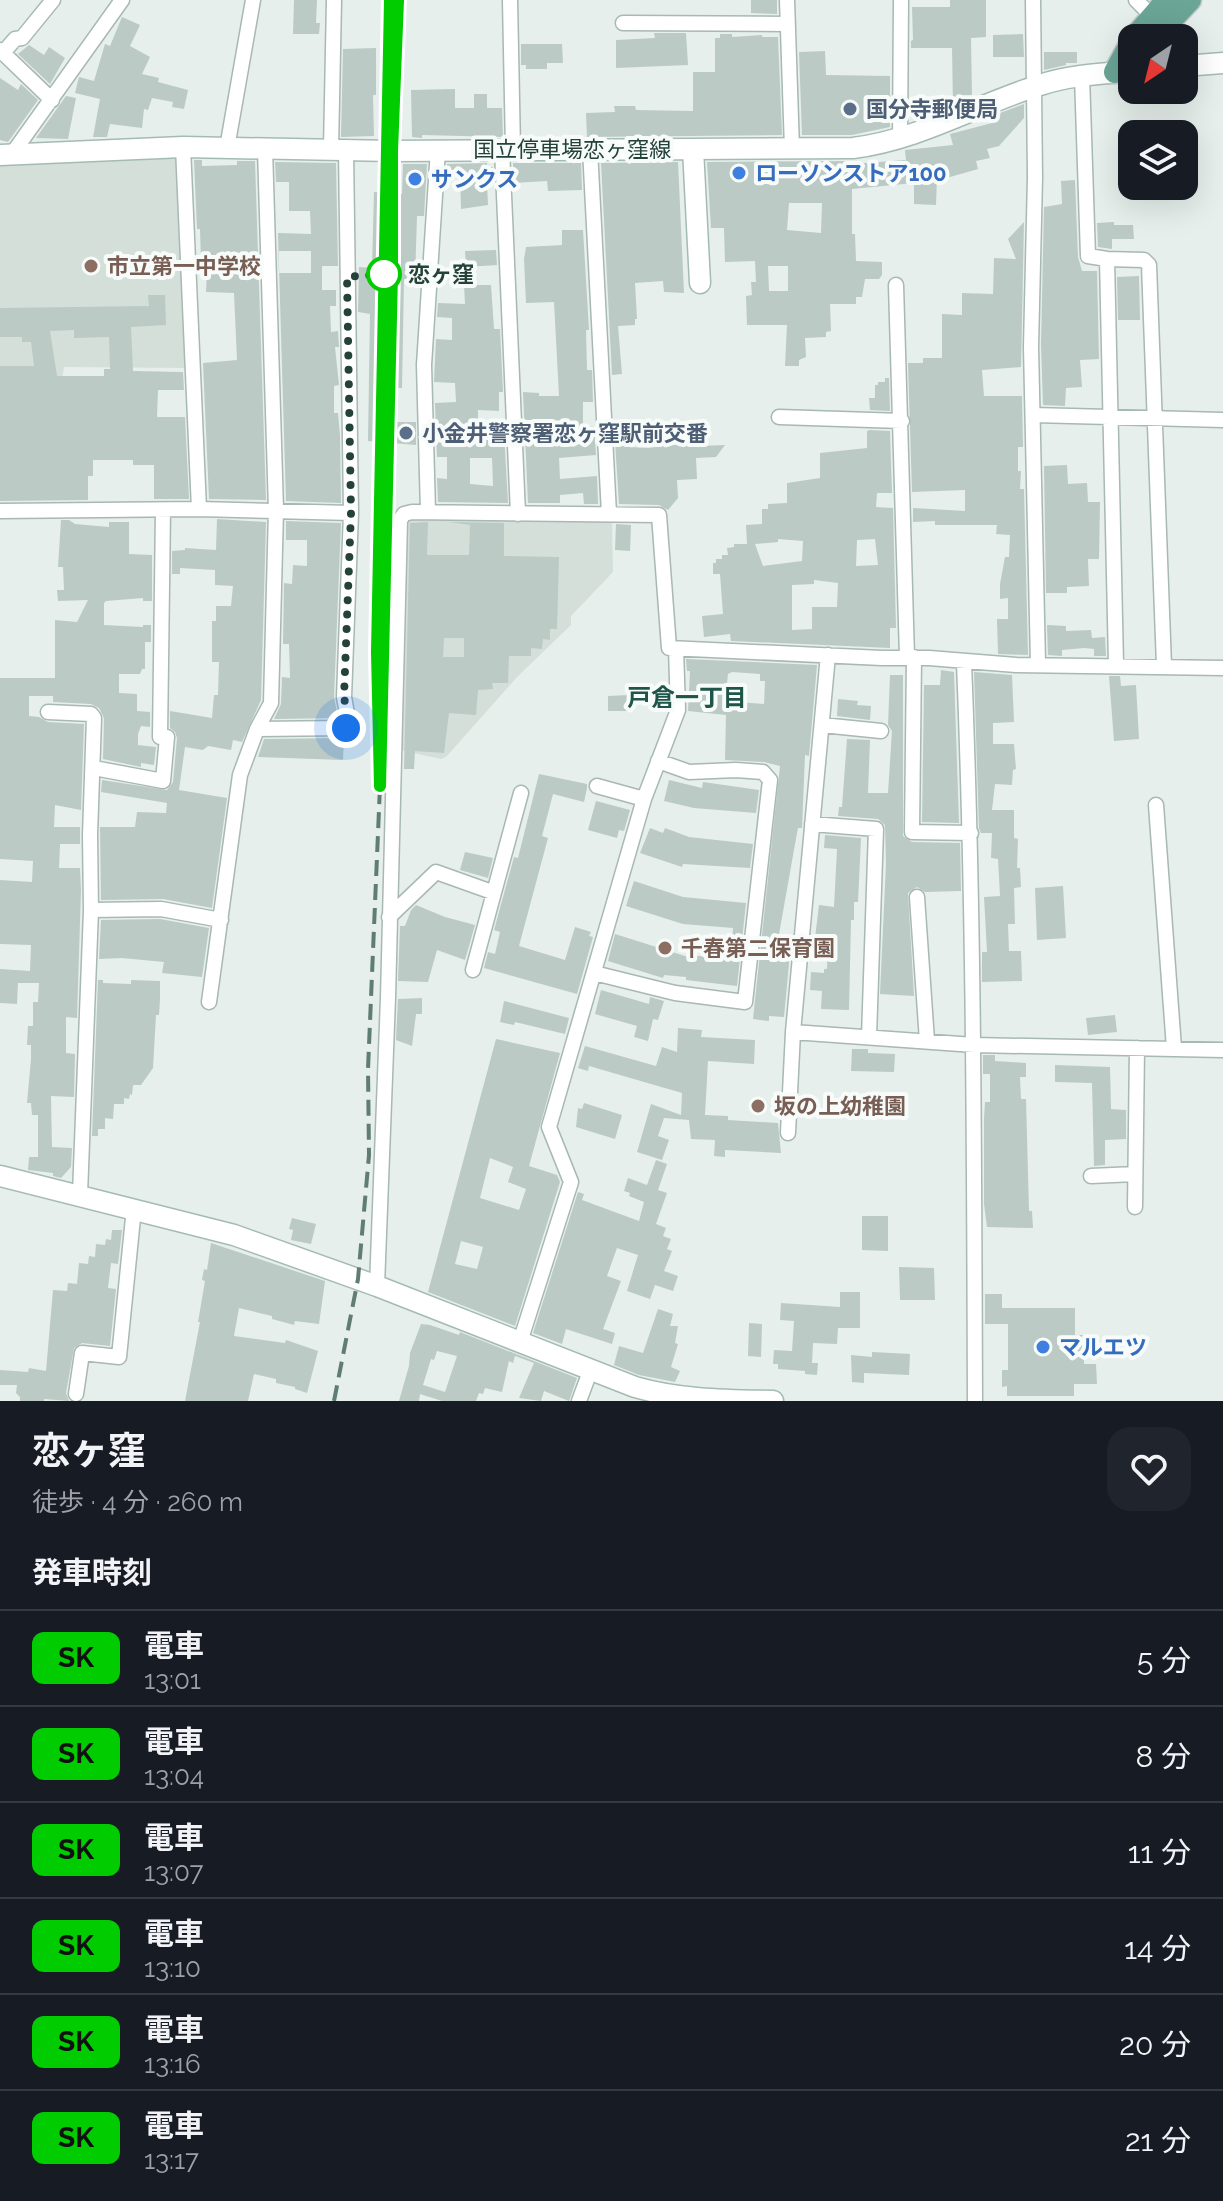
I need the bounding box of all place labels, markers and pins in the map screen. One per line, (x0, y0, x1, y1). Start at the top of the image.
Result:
place label: 国分寺郵便局 (866, 96, 998, 122)
marker: 国分寺郵便局 (841, 100, 859, 118)
place label: ローソンストア100 (755, 160, 946, 186)
marker: ローソンストア100 (730, 164, 748, 182)
place label: サンクス (431, 166, 518, 192)
marker: サンクス (406, 170, 424, 188)
place label: 市立第一中学校 (107, 253, 261, 279)
marker: 市立第一中学校 (82, 257, 100, 275)
marker: 恋ヶ窪 (367, 257, 401, 291)
place label: 恋ヶ窪 (408, 261, 474, 287)
place label: 小金井警察署恋ヶ窪駅前交番 (422, 420, 708, 446)
marker: 小金井警察署恋ヶ窪駅前交番 (397, 424, 415, 442)
place label: 千春第二保育園 (681, 935, 835, 961)
marker: 千春第二保育園 (656, 939, 674, 957)
place label: 坂の上幼稚園 (774, 1093, 906, 1119)
marker: 坂の上幼稚園 (749, 1097, 767, 1115)
place label: マルエツ (1059, 1334, 1147, 1360)
marker: マルエツ (1034, 1338, 1052, 1356)

